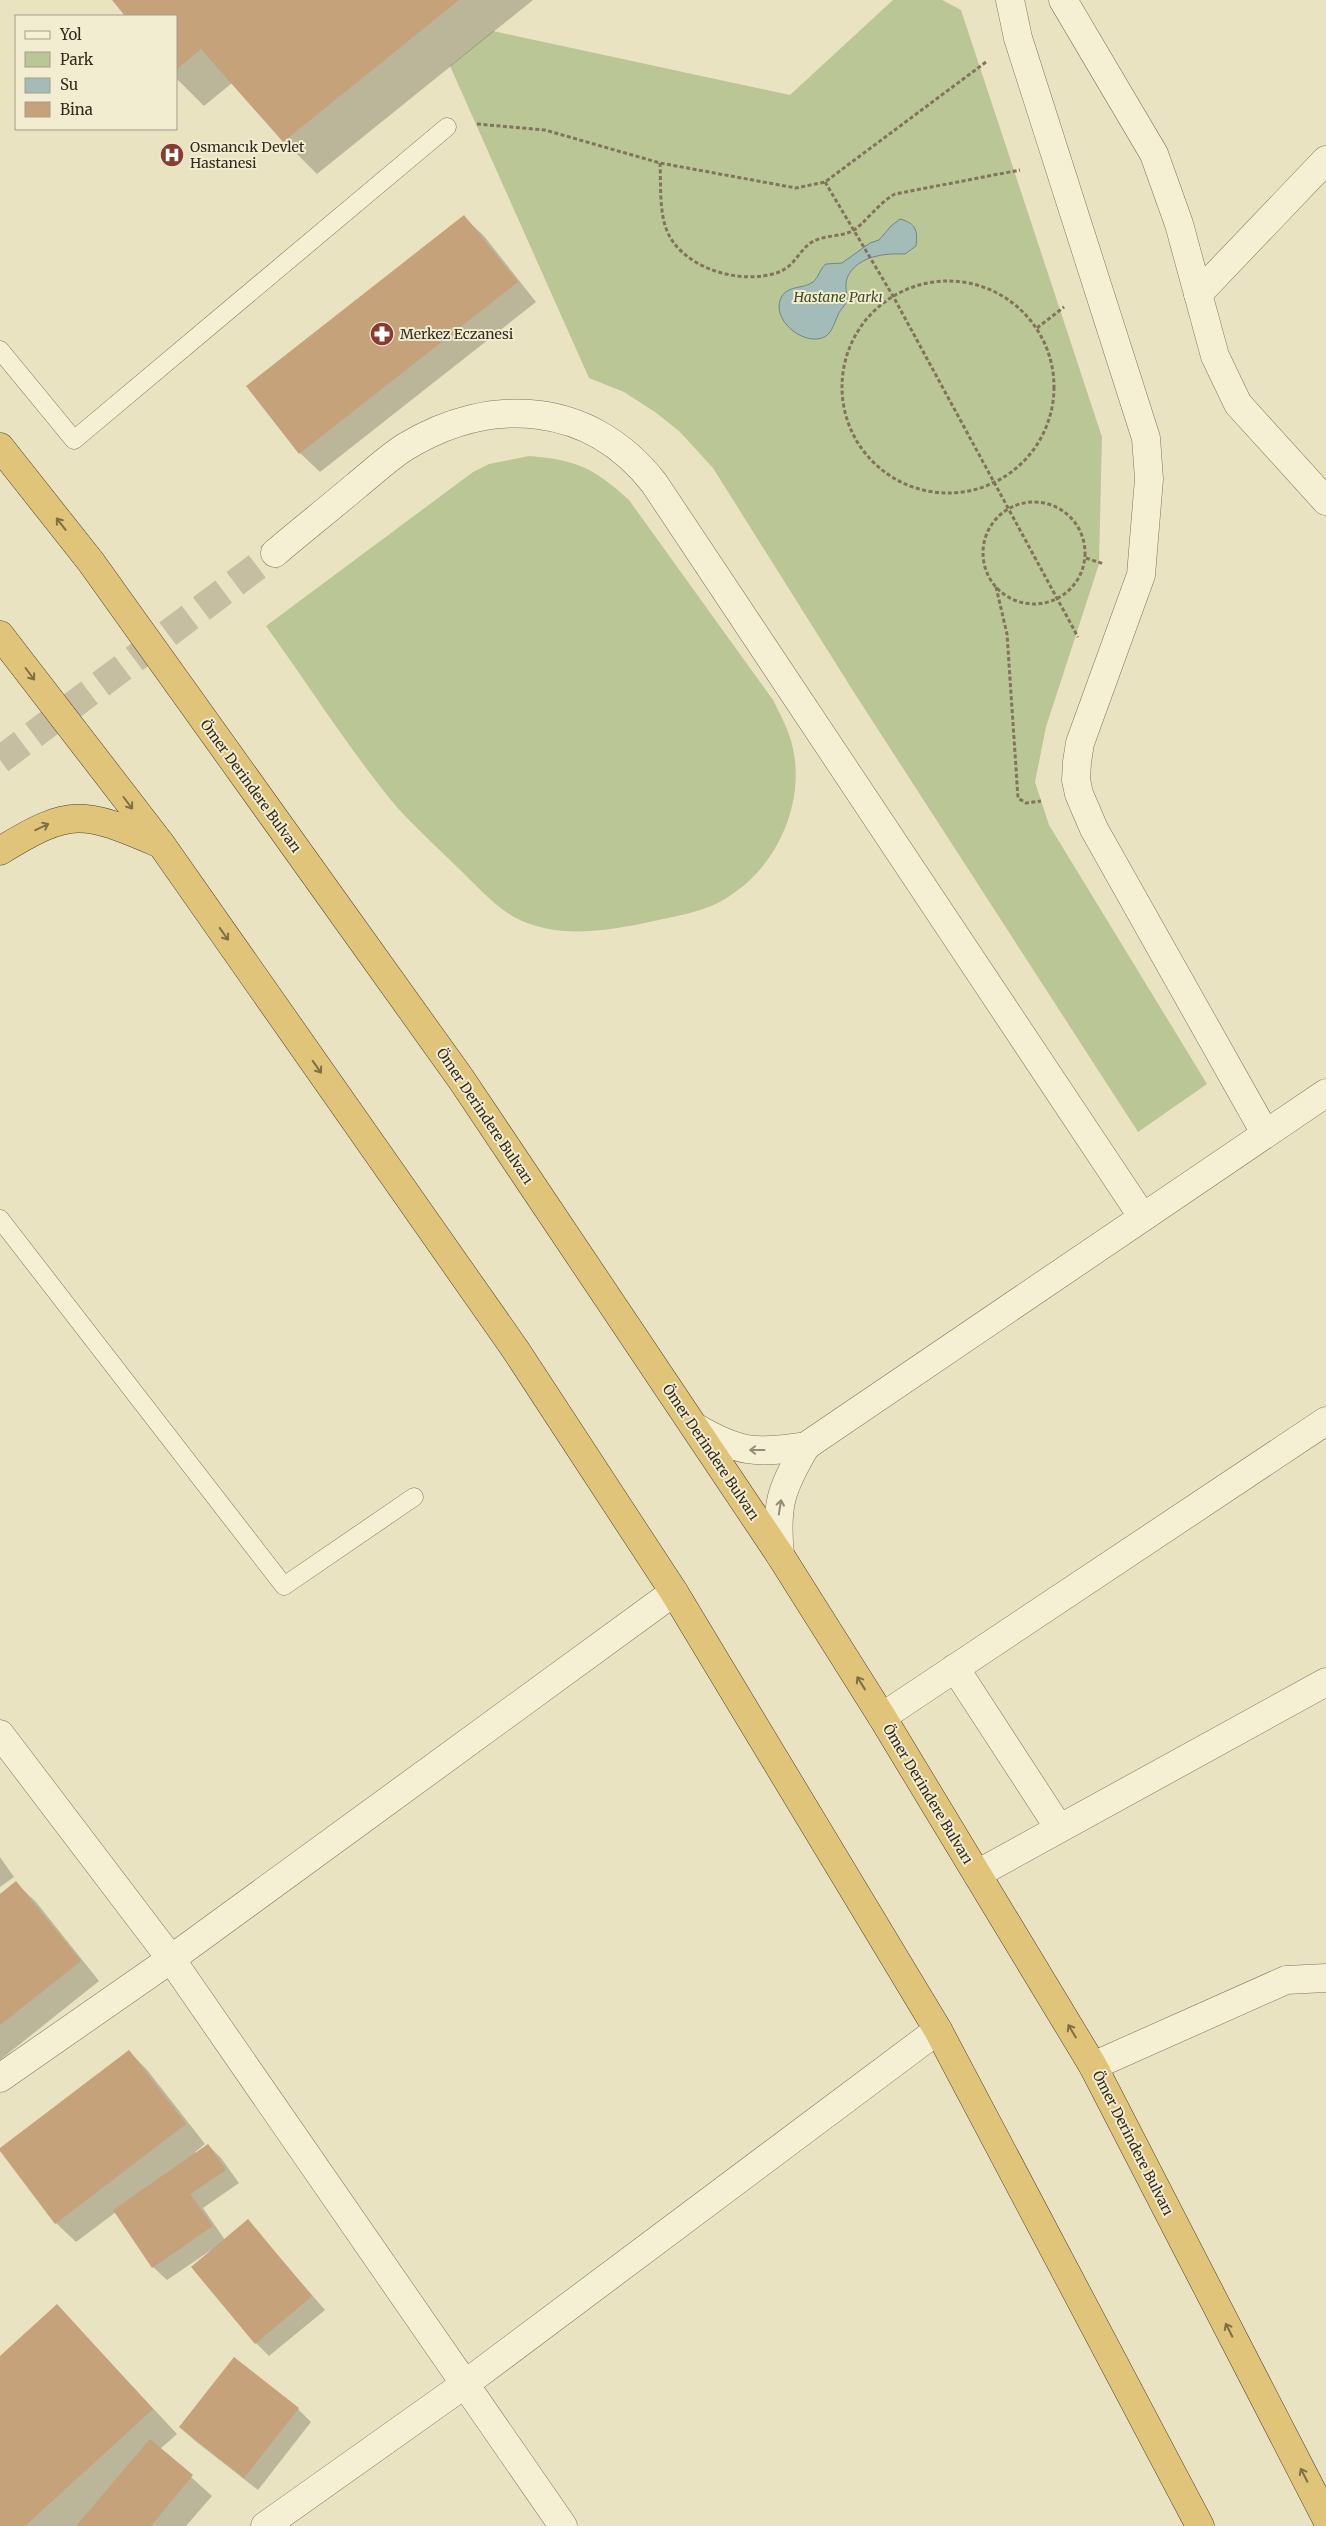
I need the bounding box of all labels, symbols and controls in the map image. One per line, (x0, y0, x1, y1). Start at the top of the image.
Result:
legend (15, 15, 178, 130)
text: Yol (59, 25, 82, 44)
text: Park (60, 50, 94, 69)
text: Su (60, 75, 78, 94)
text: Bina (60, 100, 93, 119)
place label: Osmancık Devlet Hastanesi (190, 138, 305, 172)
hospital icon: Osmancık Devlet Hastanesi (159, 142, 185, 168)
park label: Hastane Parkı (792, 288, 883, 306)
pharmacy icon: Merkez Eczanesi (369, 321, 395, 347)
place label: Merkez Eczanesi (400, 325, 514, 343)
one-way arrow (55, 518, 66, 531)
one-way arrow (24, 667, 35, 680)
street label: Ömer Derindere Bulvarı (197, 716, 306, 856)
one-way arrow (123, 796, 134, 809)
one-way arrow (35, 822, 50, 832)
one-way arrow (219, 927, 229, 941)
street label: Ömer Derindere Bulvarı (433, 1045, 538, 1188)
one-way arrow (312, 1060, 322, 1074)
street label: Ömer Derindere Bulvarı (659, 1381, 764, 1524)
one-way arrow (750, 1445, 766, 1455)
one-way arrow (775, 1499, 785, 1515)
one-way arrow (855, 1677, 865, 1691)
street label: Ömer Derindere Bulvarı (879, 1721, 977, 1868)
one-way arrow (1067, 2025, 1077, 2039)
street label: Ömer Derindere Bulvarı (1089, 2068, 1178, 2219)
one-way arrow (1224, 2323, 1233, 2338)
one-way arrow (1299, 2467, 1309, 2482)

